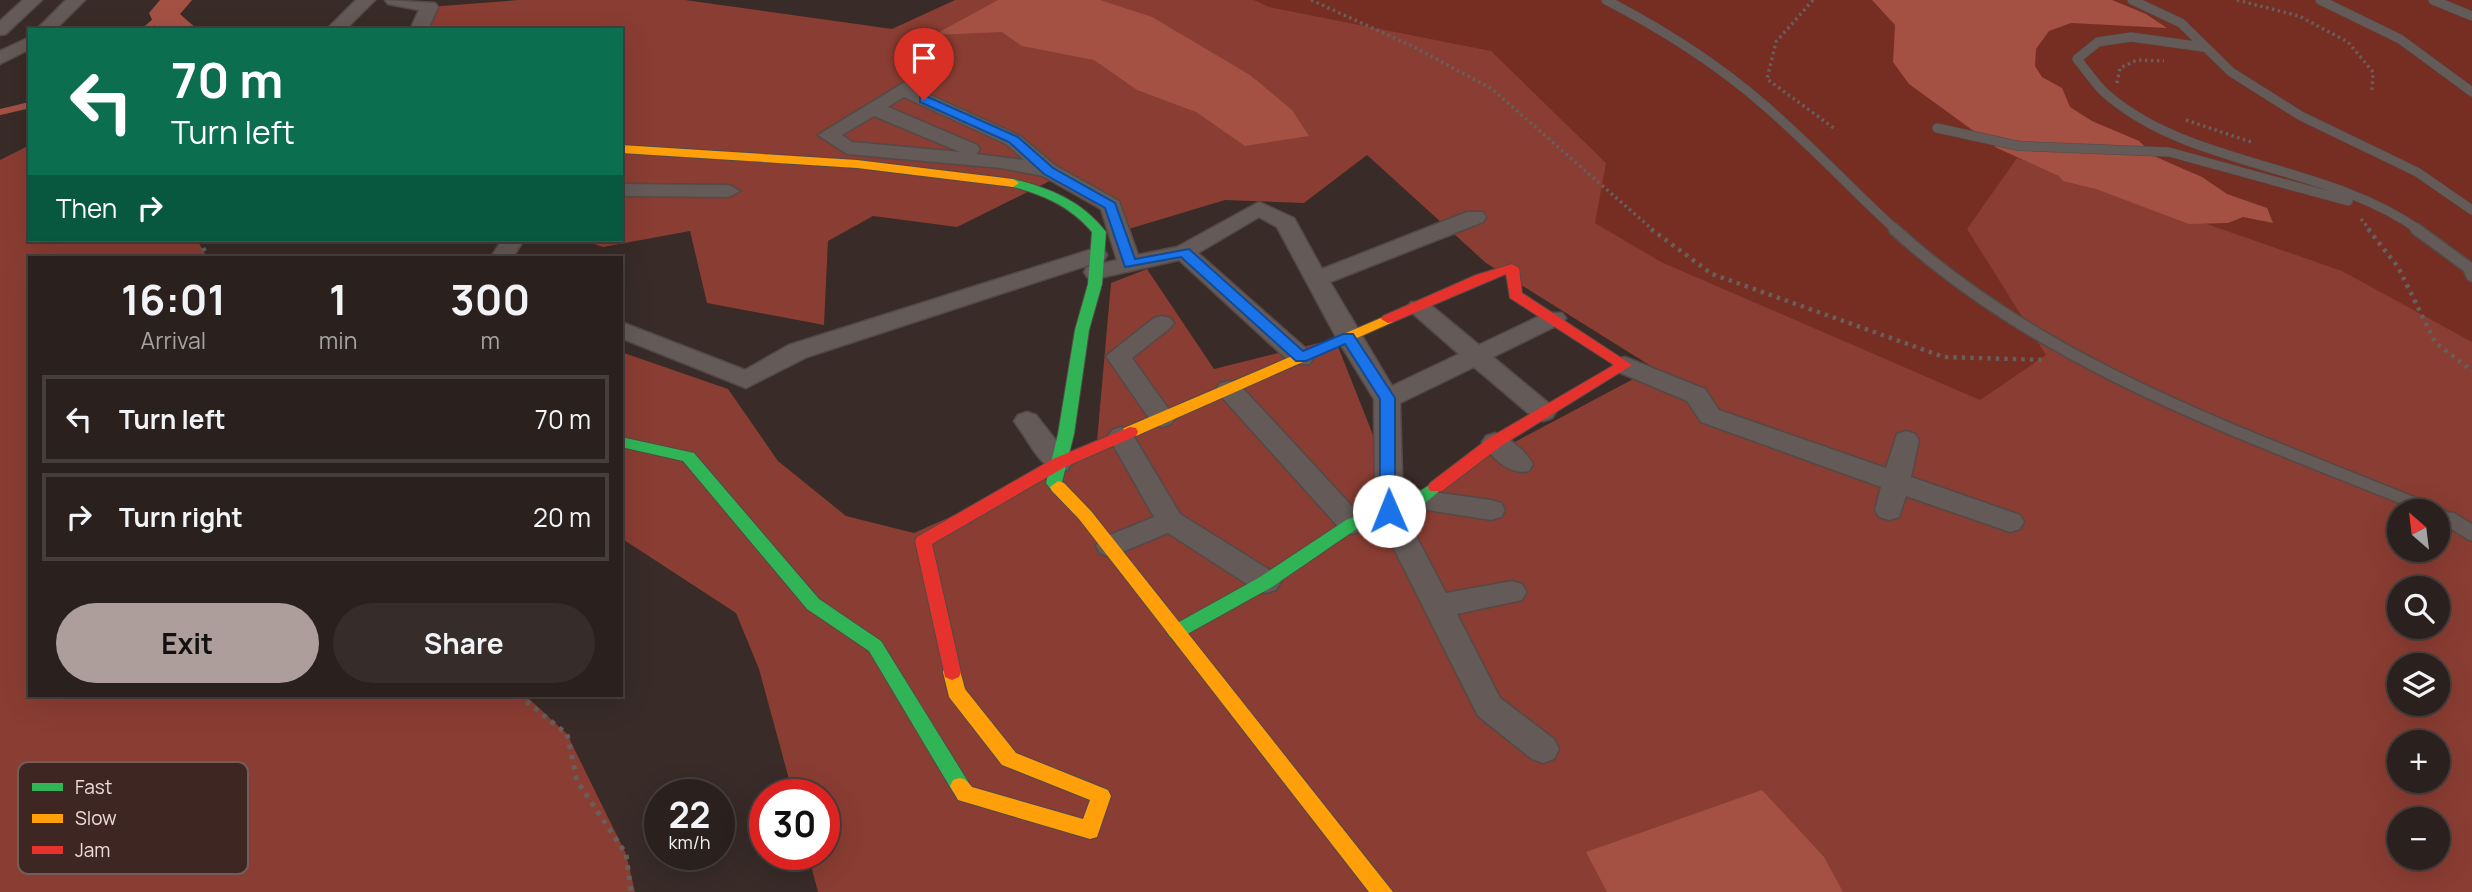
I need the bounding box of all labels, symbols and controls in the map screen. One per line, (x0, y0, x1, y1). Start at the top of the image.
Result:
pin (894, 28, 954, 100)
icon: arrive (905, 39, 943, 77)
text: 70 m (171, 46, 283, 113)
icon: left (56, 56, 147, 147)
text: Turn left (171, 110, 295, 154)
icon: right (131, 189, 169, 227)
text: Then (56, 190, 117, 226)
text: 16:01 (121, 270, 226, 328)
text: 1 (329, 270, 347, 328)
text: 300 (450, 270, 530, 328)
text: Arrival (141, 324, 206, 356)
text: min (319, 324, 357, 356)
text: m (480, 324, 500, 356)
icon: left (60, 400, 98, 438)
text: Turn left (119, 401, 226, 437)
text: 70 m (535, 401, 591, 437)
position arrow (1352, 474, 1426, 548)
icon: right (60, 498, 98, 536)
text: Turn right (119, 499, 243, 535)
text: 20 m (533, 499, 591, 535)
north arrow (2387, 499, 2450, 562)
map controls (2387, 499, 2450, 870)
button: search (2387, 576, 2450, 639)
button: Exit (56, 603, 319, 683)
button: Share (333, 603, 595, 683)
button: layers (2387, 653, 2450, 716)
button: + (2387, 730, 2450, 793)
legend (18, 762, 248, 874)
text: Fast (75, 774, 112, 800)
speed limit sign: 30 (749, 779, 840, 870)
text: 22 (669, 791, 710, 839)
text: Slow (75, 805, 117, 831)
button: − (2387, 807, 2450, 870)
text: km/h (669, 830, 710, 854)
text: Jam (75, 837, 110, 863)

